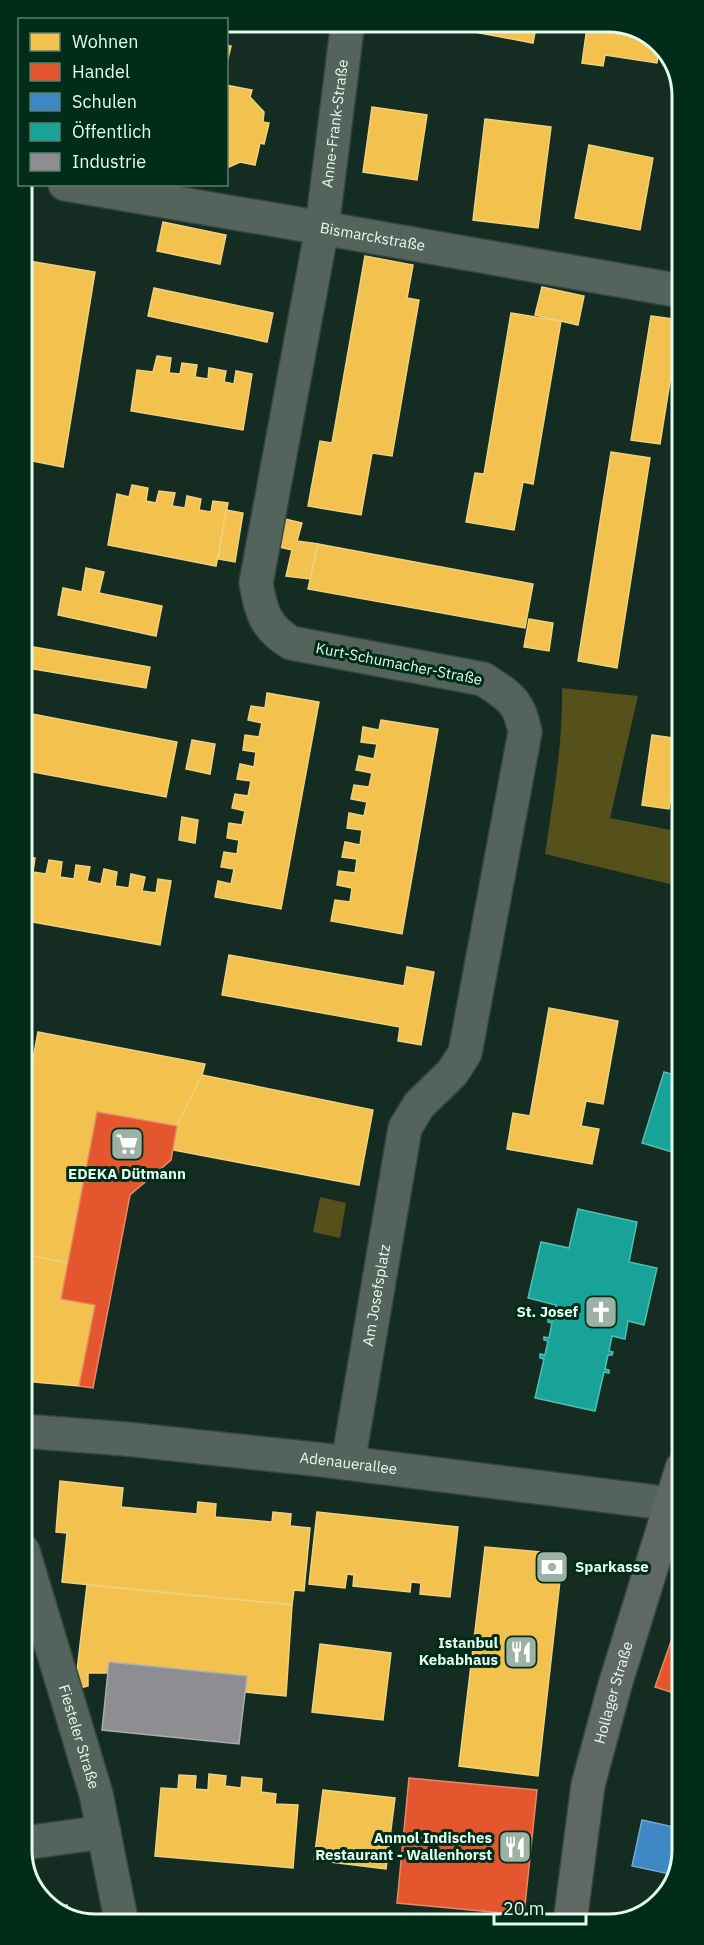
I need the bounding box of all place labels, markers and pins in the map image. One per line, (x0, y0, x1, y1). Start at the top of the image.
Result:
supermarket icon: EDEKA Dütmann (109, 1126, 145, 1162)
place label: EDEKA Dütmann (68, 1164, 186, 1183)
church icon: St. Josef (583, 1294, 619, 1330)
place label: St. Josef (517, 1302, 579, 1321)
bank icon: Sparkasse (534, 1549, 570, 1585)
place label: Sparkasse (575, 1557, 649, 1576)
place label: Istanbul Kebabhaus (419, 1633, 498, 1669)
restaurant icon: Istanbul Kebabhaus (503, 1634, 539, 1670)
place label: Anmol Indisches Restaurant - Wallenhorst (315, 1828, 492, 1864)
restaurant icon: Anmol Indisches Restaurant - Wallenhorst (497, 1829, 533, 1865)

